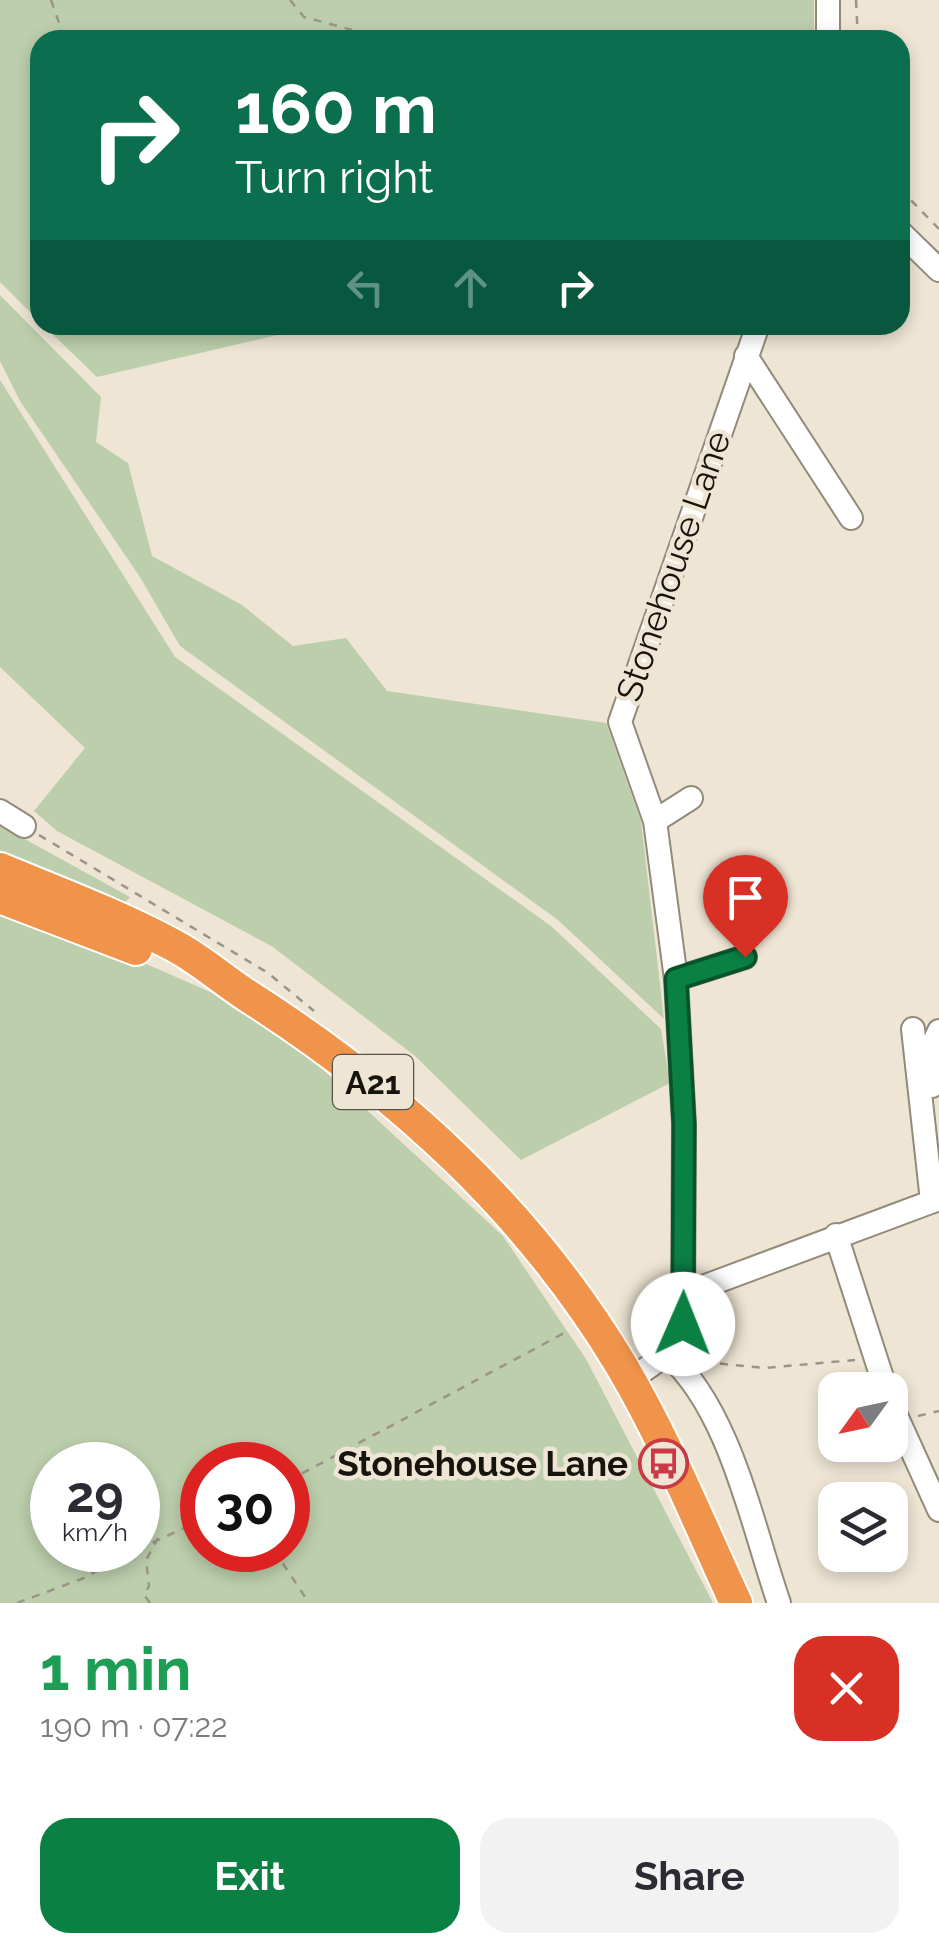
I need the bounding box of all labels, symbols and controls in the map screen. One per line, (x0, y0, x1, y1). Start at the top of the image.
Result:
text: 160 m (235, 67, 437, 149)
icon: right (70, 70, 200, 200)
text: Turn right (235, 151, 433, 204)
icon: left (338, 260, 393, 315)
icon: ahead (443, 260, 498, 315)
icon: right (548, 260, 603, 315)
street label: Stonehouse Lane (608, 426, 738, 706)
pin (703, 855, 788, 958)
icon: arrive (718, 870, 773, 925)
road number: A21 (333, 1055, 413, 1109)
position arrow (631, 1272, 735, 1376)
north arrow (818, 1372, 908, 1462)
map controls (818, 1372, 908, 1572)
bus stop icon: Stonehouse Lane (637, 1437, 689, 1489)
speed limit sign: 30 (180, 1442, 310, 1572)
place label: Stonehouse Lane (337, 1443, 628, 1484)
text: 29 (66, 1465, 124, 1524)
button: layers (818, 1482, 908, 1572)
text: km/h (62, 1517, 128, 1547)
text: 1 min (40, 1634, 191, 1704)
button: close (794, 1636, 899, 1741)
text: 190 m · 07:22 (40, 1707, 228, 1744)
button: Exit (40, 1818, 460, 1933)
button: Share (480, 1818, 899, 1933)

